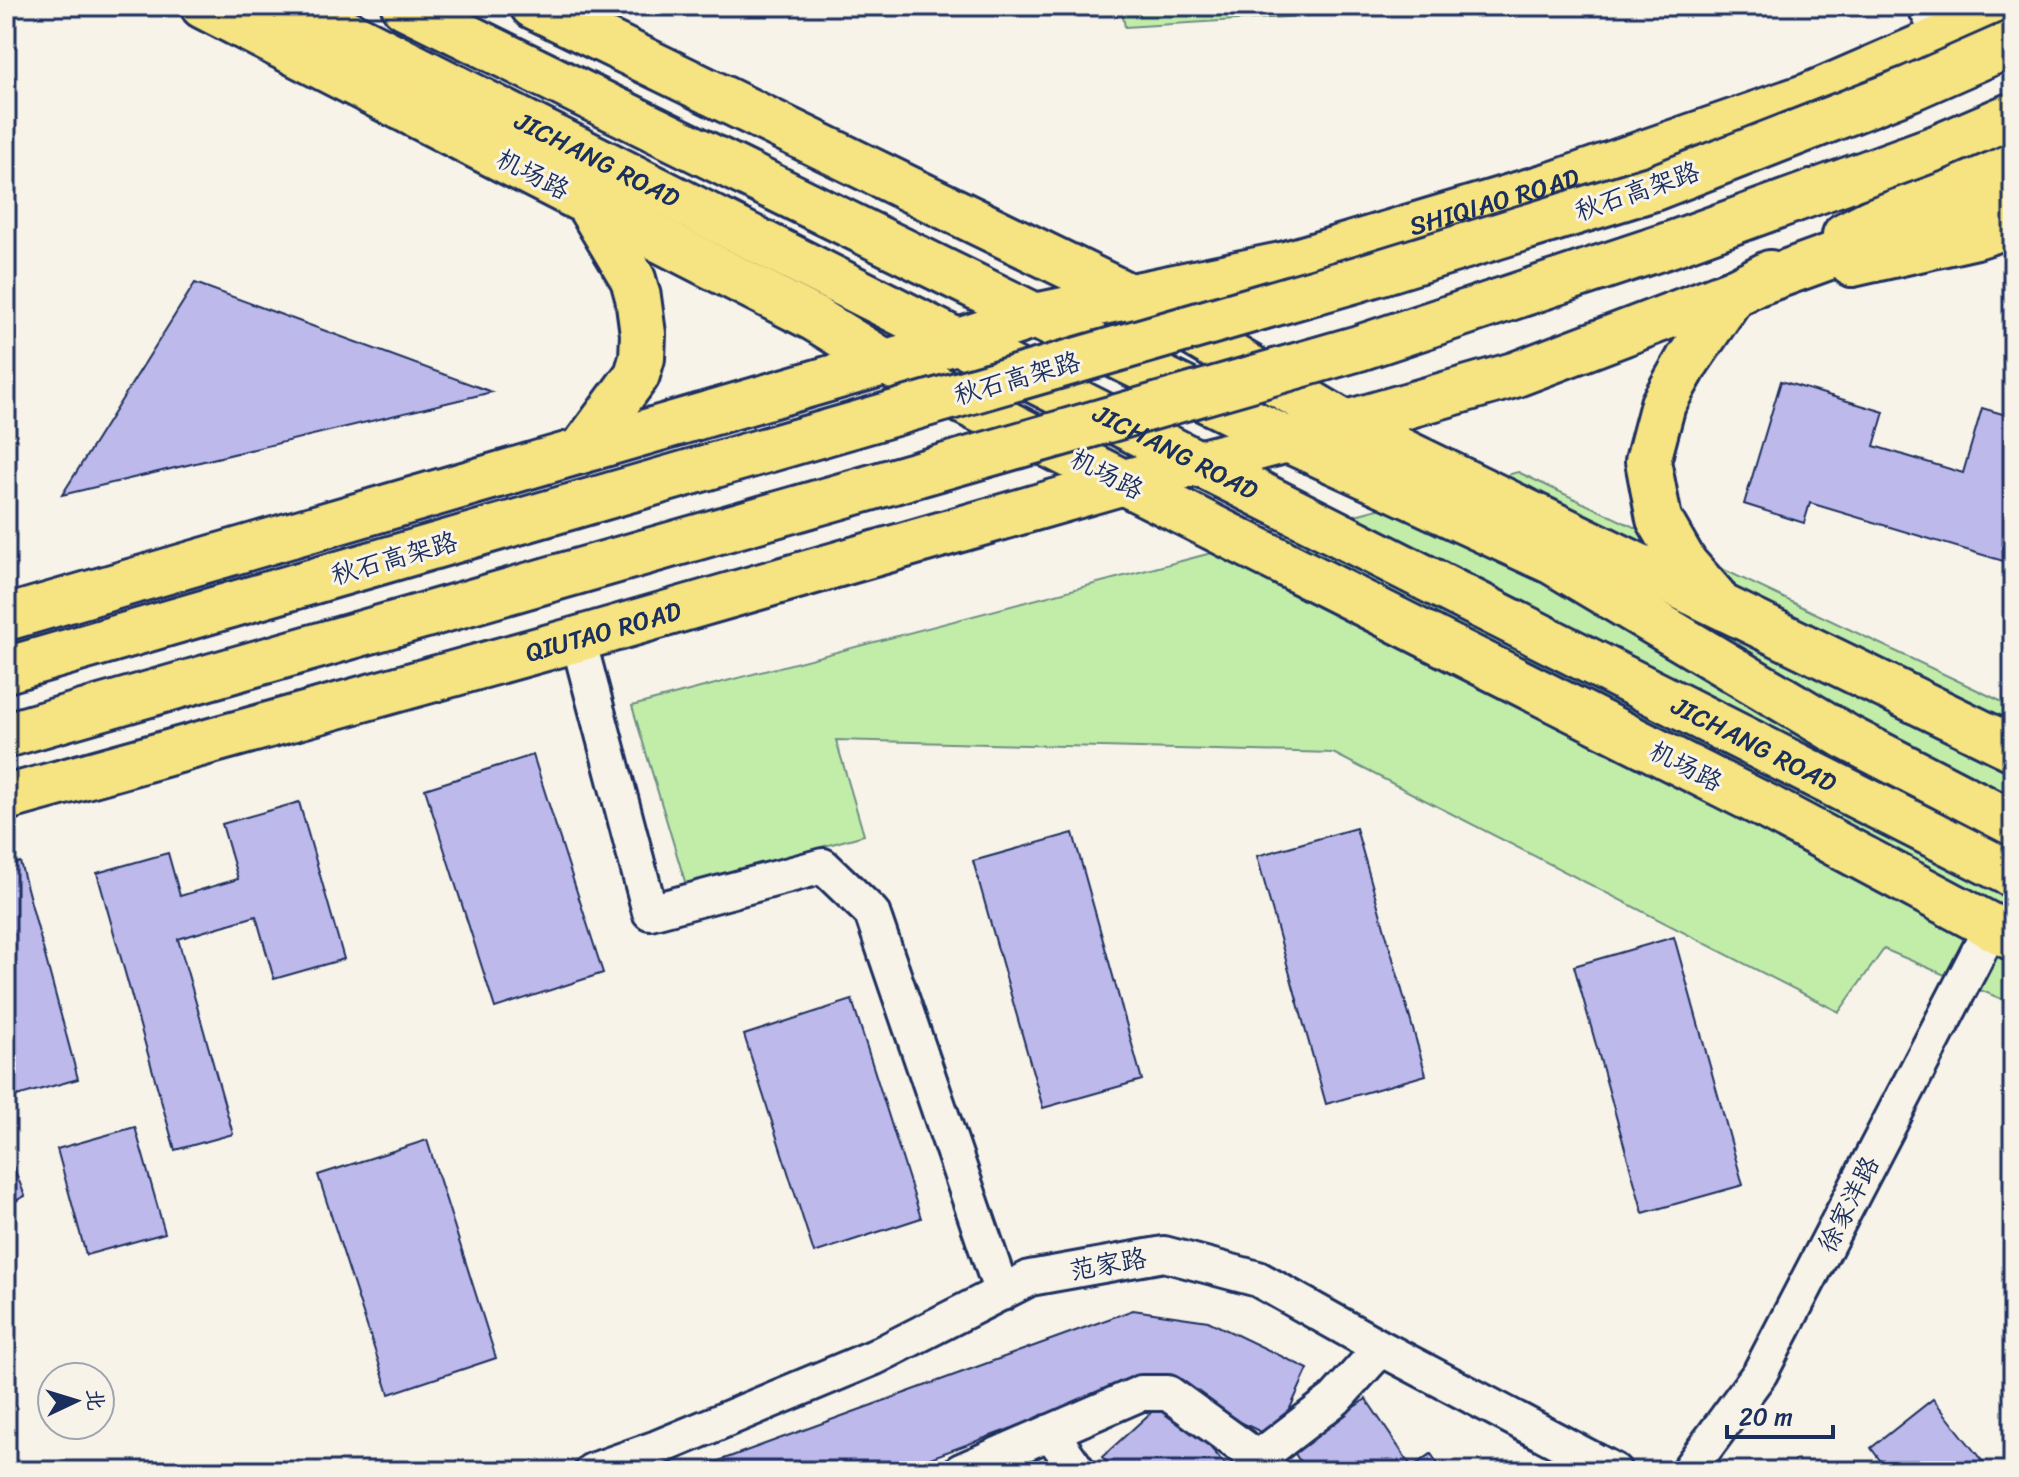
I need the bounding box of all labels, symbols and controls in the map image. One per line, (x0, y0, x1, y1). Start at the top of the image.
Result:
street label: JICHANG ROAD (506, 98, 689, 221)
street label: 机场路 (488, 136, 578, 212)
street label: 秋石高架路 (1568, 148, 1706, 234)
street label: SHIQIAO ROAD (1403, 154, 1586, 249)
street label: 秋石高架路 (948, 338, 1086, 418)
street label: JICHANG ROAD (1084, 390, 1267, 513)
street label: 机场路 (1062, 436, 1152, 512)
street label: 秋石高架路 (325, 518, 463, 598)
street label: QIUTAO ROAD (520, 587, 687, 676)
street label: JICHANG ROAD (1662, 682, 1845, 805)
street label: 机场路 (1641, 728, 1731, 804)
street label: 徐家洋路 (1804, 1147, 1892, 1261)
street label: 范家路 (1066, 1235, 1150, 1293)
north arrow (36, 1361, 116, 1441)
text: 北 (75, 1387, 116, 1412)
scale bar (1727, 1389, 1833, 1439)
text: 20 m (1739, 1396, 1793, 1438)

